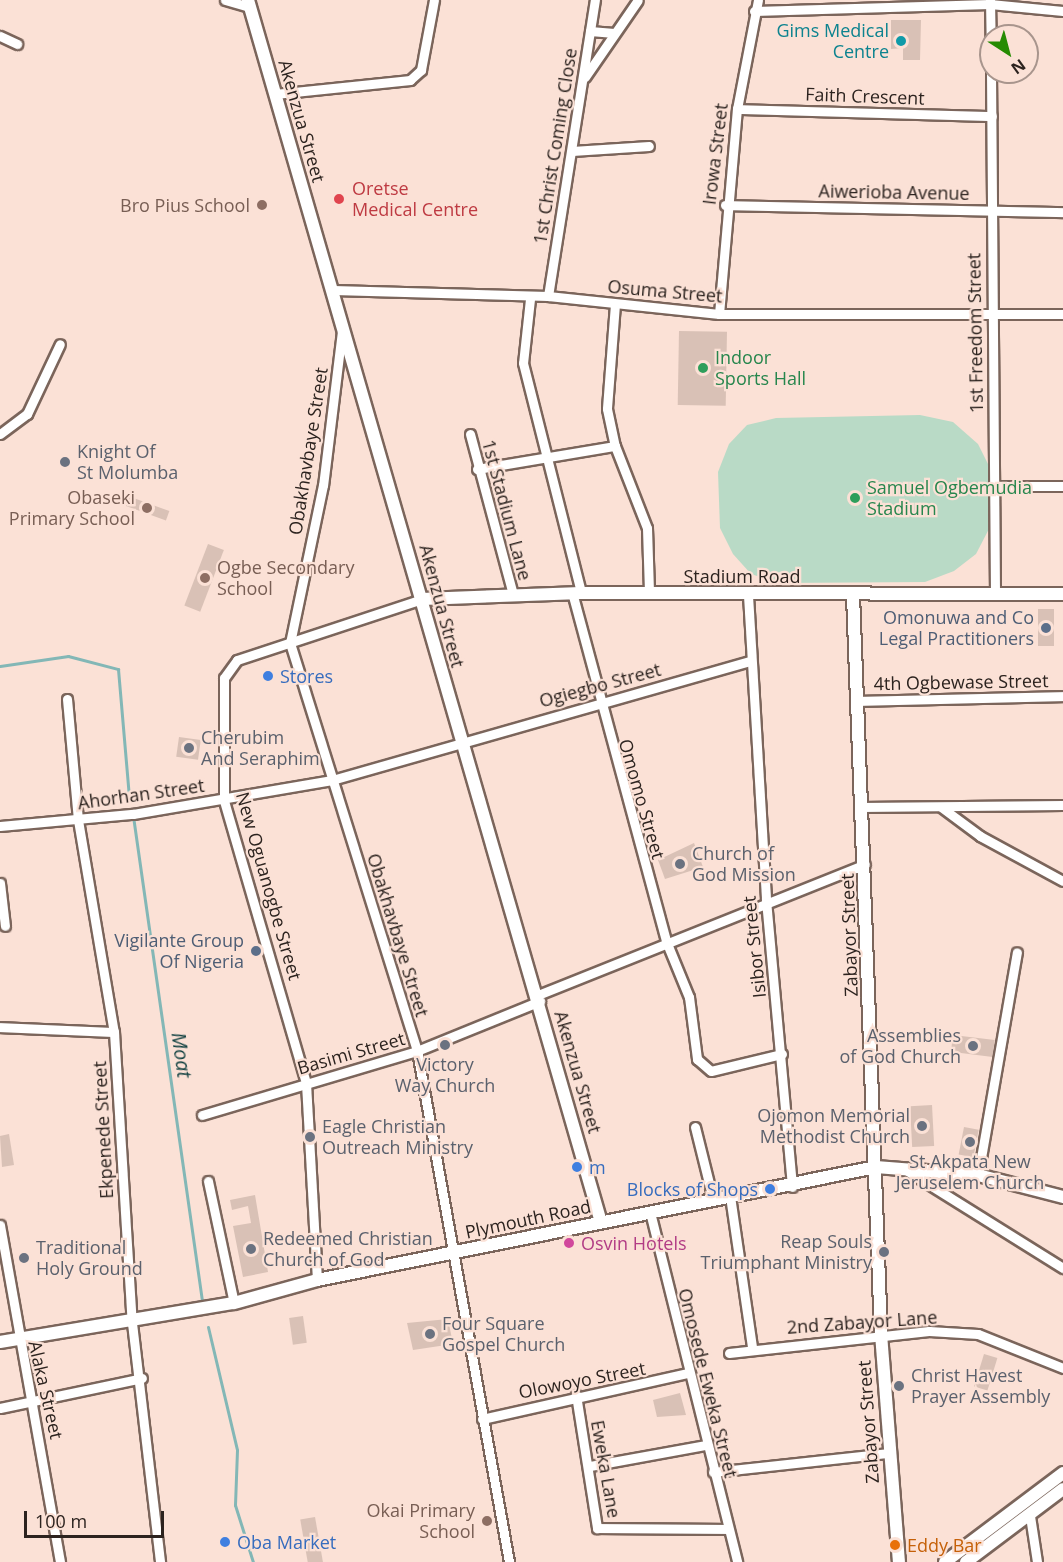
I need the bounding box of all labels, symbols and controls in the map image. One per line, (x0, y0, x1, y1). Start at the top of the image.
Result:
place label: Gims Medical Centre (776, 20, 889, 63)
north arrow (979, 24, 1039, 84)
marker: Gims Medical Centre (894, 34, 908, 48)
street label: 1st Christ Coming Close (529, 46, 581, 246)
text: N (1007, 54, 1030, 80)
street label: Akenzua Street (274, 57, 330, 185)
street label: Faith Crescent (805, 83, 925, 109)
street label: Irowa Street (698, 102, 732, 206)
place label: Oretse Medical Centre (352, 178, 478, 220)
street label: Aiwerioba Avenue (818, 180, 970, 204)
marker: Oretse Medical Centre (330, 190, 348, 208)
place label: Bro Pius School (120, 194, 250, 216)
marker: Bro Pius School (255, 198, 269, 212)
street label: 1st Freedom Street (963, 253, 987, 413)
street label: Osuma Street (607, 275, 723, 307)
place label: Indoor Sports Hall (715, 347, 806, 389)
marker: Indoor Sports Hall (696, 361, 710, 375)
street label: Obakhavbaye Street (284, 366, 332, 536)
street label: 1st Stadium Lane (478, 437, 536, 583)
place label: Knight Of St Molumba (77, 441, 178, 484)
marker: Knight Of St Molumba (58, 455, 72, 469)
place label: Samuel Ogbemudia Stadium (867, 477, 1032, 520)
place label: Obaseki Primary School (9, 487, 135, 530)
marker: Samuel Ogbemudia Stadium (848, 491, 862, 505)
marker: Obaseki Primary School (140, 501, 154, 515)
street label: Akenzua Street (415, 542, 469, 670)
place label: Ogbe Secondary School (217, 557, 354, 600)
street label: Stadium Road (683, 565, 801, 587)
marker: Ogbe Secondary School (198, 571, 212, 585)
place label: Omonuwa and Co Legal Practitioners (879, 607, 1034, 650)
marker: Omonuwa and Co Legal Practitioners (1039, 621, 1053, 635)
street label: Ogiegbo Street (537, 658, 663, 712)
place label: Stores (280, 665, 333, 687)
marker: Stores (261, 669, 275, 683)
street label: 4th Ogbewase Street (873, 670, 1049, 694)
place label: Cherubim And Seraphim (201, 727, 320, 770)
street label: Omomo Street (615, 736, 669, 862)
marker: Cherubim And Seraphim (182, 741, 196, 755)
street label: Ahorhan Street (76, 774, 206, 814)
street label: New Oguanogbe Street (232, 789, 306, 983)
place label: Church of God Mission (692, 843, 796, 886)
street label: Obakhavbaye Street (363, 851, 433, 1019)
marker: Church of God Mission (673, 857, 687, 871)
street label: Zabayor Street (836, 873, 862, 997)
street label: Isibor Street (738, 895, 770, 999)
place label: Vigilante Group Of Nigeria (114, 930, 244, 972)
marker: Vigilante Group Of Nigeria (249, 944, 263, 958)
street label: Akenzua Street (550, 1008, 606, 1136)
place label: Assemblies of God Church (839, 1025, 961, 1068)
street label: Basimi Street (295, 1027, 407, 1079)
water label: Moat (167, 1031, 197, 1079)
marker: Victory Way Church (438, 1038, 452, 1052)
marker: Assemblies of God Church (966, 1039, 980, 1053)
place label: Victory Way Church (395, 1054, 495, 1096)
street label: Ekpenede Street (89, 1061, 117, 1199)
place label: Ojomon Memorial Methodist Church (757, 1105, 910, 1148)
place label: Eagle Christian Outreach Ministry (322, 1116, 473, 1158)
marker: Ojomon Memorial Methodist Church (915, 1119, 929, 1133)
marker: Eagle Christian Outreach Ministry (303, 1130, 317, 1144)
marker: St Akpata New Jeruselem Church (963, 1135, 977, 1149)
place label: St Akpata New Jeruselem Church (896, 1151, 1044, 1194)
place label: m (589, 1156, 606, 1178)
marker: m (570, 1160, 584, 1174)
place label: Blocks of Shops (627, 1178, 758, 1200)
marker: Blocks of Shops (763, 1182, 777, 1196)
street label: Plymouth Road (463, 1195, 593, 1243)
place label: Redeemed Christian Church of God (263, 1228, 433, 1270)
place label: Reap Souls Triumphant Ministry (701, 1231, 872, 1274)
place label: Osvin Hotels (581, 1232, 687, 1254)
marker: Osvin Hotels (562, 1236, 576, 1250)
place label: Traditional Holy Ground (36, 1237, 143, 1280)
marker: Redeemed Christian Church of God (244, 1242, 258, 1256)
marker: Reap Souls Triumphant Ministry (877, 1245, 891, 1259)
marker: Traditional Holy Ground (17, 1251, 31, 1265)
street label: Omosede Eweka Street (674, 1286, 742, 1480)
street label: 2nd Zabayor Lane (786, 1306, 938, 1338)
place label: Four Square Gospel Church (442, 1313, 565, 1356)
marker: Four Square Gospel Church (423, 1327, 437, 1341)
street label: Alaka Street (24, 1339, 68, 1441)
street label: Olowoyo Street (517, 1357, 647, 1403)
street label: Zabayor Street (853, 1360, 883, 1484)
place label: Christ Havest Prayer Assembly (911, 1365, 1050, 1408)
marker: Christ Havest Prayer Assembly (892, 1379, 906, 1393)
street label: Eweka Lane (587, 1419, 625, 1519)
scale bar (27, 1499, 166, 1537)
place label: Okai Primary School (367, 1500, 475, 1543)
text: 100 m (35, 1509, 87, 1533)
marker: Okai Primary School (480, 1514, 494, 1528)
place label: Oba Market (237, 1531, 336, 1553)
place label: Eddy Bar (907, 1534, 982, 1556)
marker: Oba Market (218, 1535, 232, 1549)
marker: Eddy Bar (888, 1538, 902, 1552)

